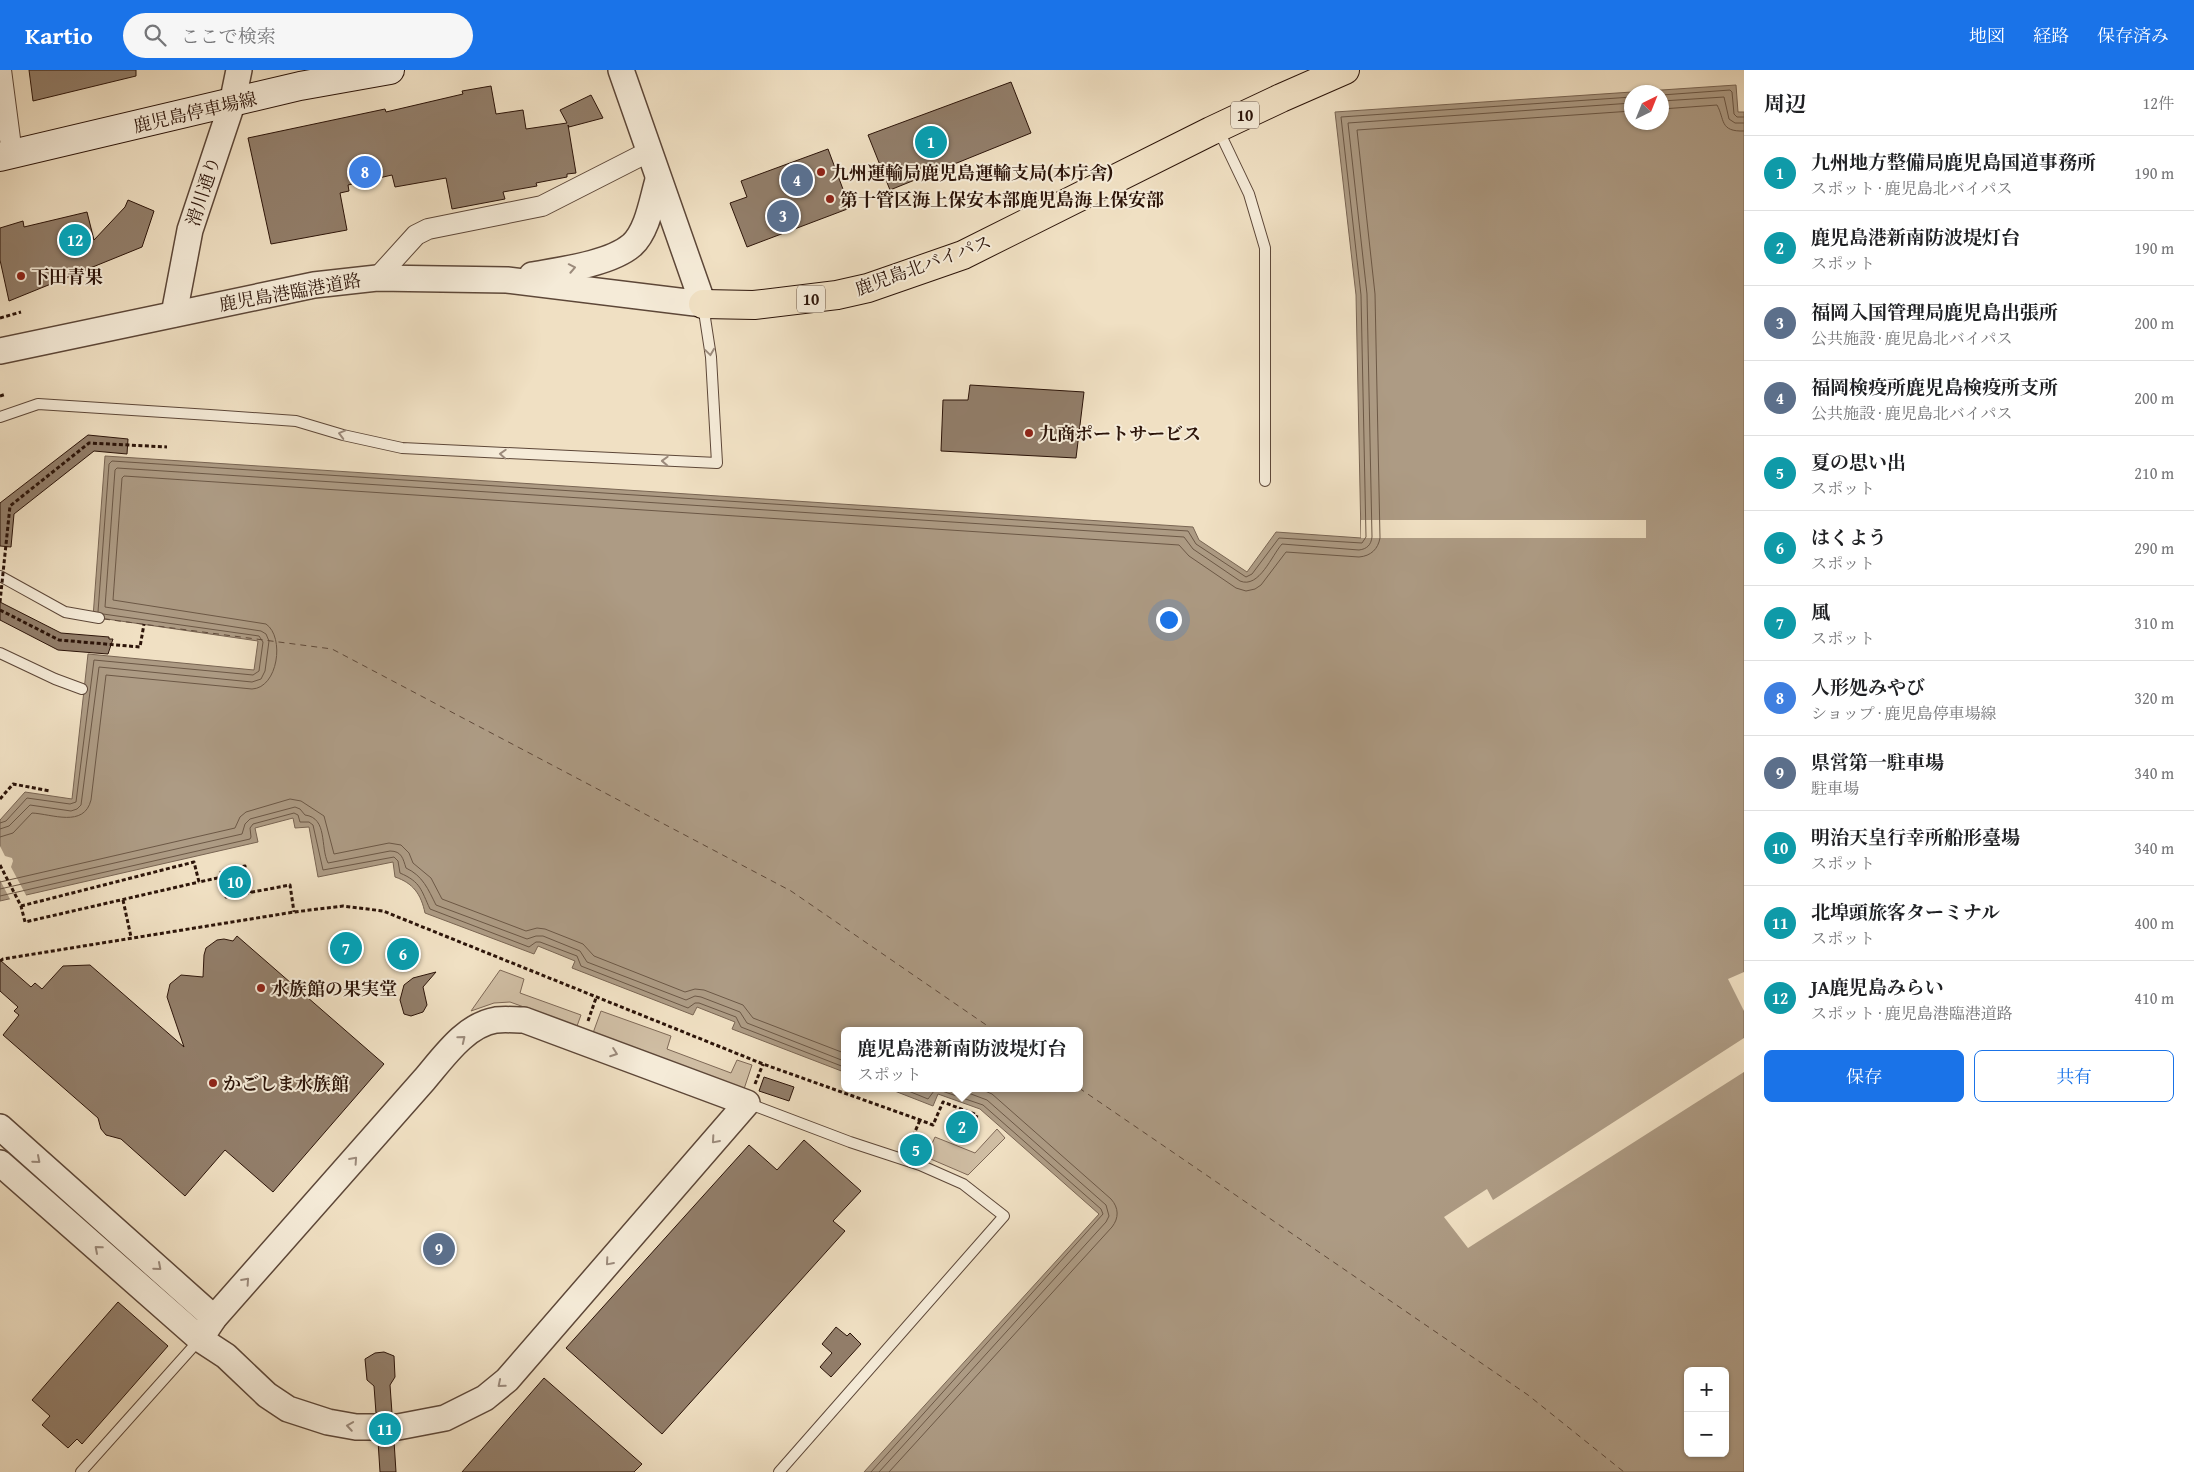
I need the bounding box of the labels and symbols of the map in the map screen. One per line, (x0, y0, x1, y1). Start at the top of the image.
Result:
street label: 鹿児島停車場線 (131, 85, 259, 139)
north arrow (1624, 85, 1669, 130)
road number: 10 (1231, 102, 1259, 128)
pin: 1 (915, 123, 947, 161)
street label: 滑川通り (179, 153, 227, 229)
pin: 8 (349, 153, 381, 191)
place label: 九州運輸局鹿児島運輸支局(本庁舎) (831, 159, 1113, 186)
pin: 4 (781, 161, 813, 199)
marker: 九州運輸局鹿児島運輸支局(本庁舎) (815, 166, 827, 178)
place label: 第十管区海上保安本部鹿児島海上保安部 (840, 186, 1164, 213)
marker: 第十管区海上保安本部鹿児島海上保安部 (824, 193, 836, 205)
pin: 3 (767, 197, 799, 235)
pin: 12 (59, 221, 91, 259)
street label: 鹿児島北バイパス (851, 228, 995, 302)
place label: 下田青果 (31, 263, 103, 290)
one-way arrow (568, 263, 577, 273)
street label: 鹿児島港臨港道路 (217, 266, 363, 318)
marker: 下田青果 (15, 270, 27, 282)
road number: 10 (797, 285, 825, 312)
one-way arrow (704, 349, 715, 357)
place label: 九商ポートサービス (1039, 420, 1201, 447)
marker: 九商ポートサービス (1023, 427, 1035, 439)
one-way arrow (338, 430, 346, 440)
one-way arrow (498, 449, 506, 460)
one-way arrow (661, 456, 668, 466)
your location (1156, 607, 1182, 633)
pin: 10 (219, 863, 251, 901)
pin: 7 (330, 929, 362, 967)
pin: 6 (387, 935, 419, 973)
place label: 水族館の果実堂 (271, 975, 397, 1002)
marker: 水族館の果実堂 (255, 982, 267, 994)
one-way arrow (457, 1036, 466, 1045)
one-way arrow (609, 1047, 618, 1057)
place label: かごしま水族館 (223, 1070, 349, 1097)
marker: かごしま水族館 (207, 1077, 219, 1089)
pin: 2 (946, 1108, 978, 1146)
pin: 5 (900, 1131, 932, 1169)
one-way arrow (712, 1134, 721, 1143)
one-way arrow (31, 1154, 40, 1163)
one-way arrow (348, 1156, 357, 1165)
pin: 9 (423, 1230, 455, 1268)
one-way arrow (94, 1246, 103, 1255)
one-way arrow (606, 1257, 615, 1266)
one-way arrow (153, 1261, 162, 1270)
one-way arrow (240, 1278, 249, 1287)
one-way arrow (498, 1378, 507, 1387)
pin: 11 (369, 1410, 401, 1448)
one-way arrow (345, 1421, 353, 1432)

